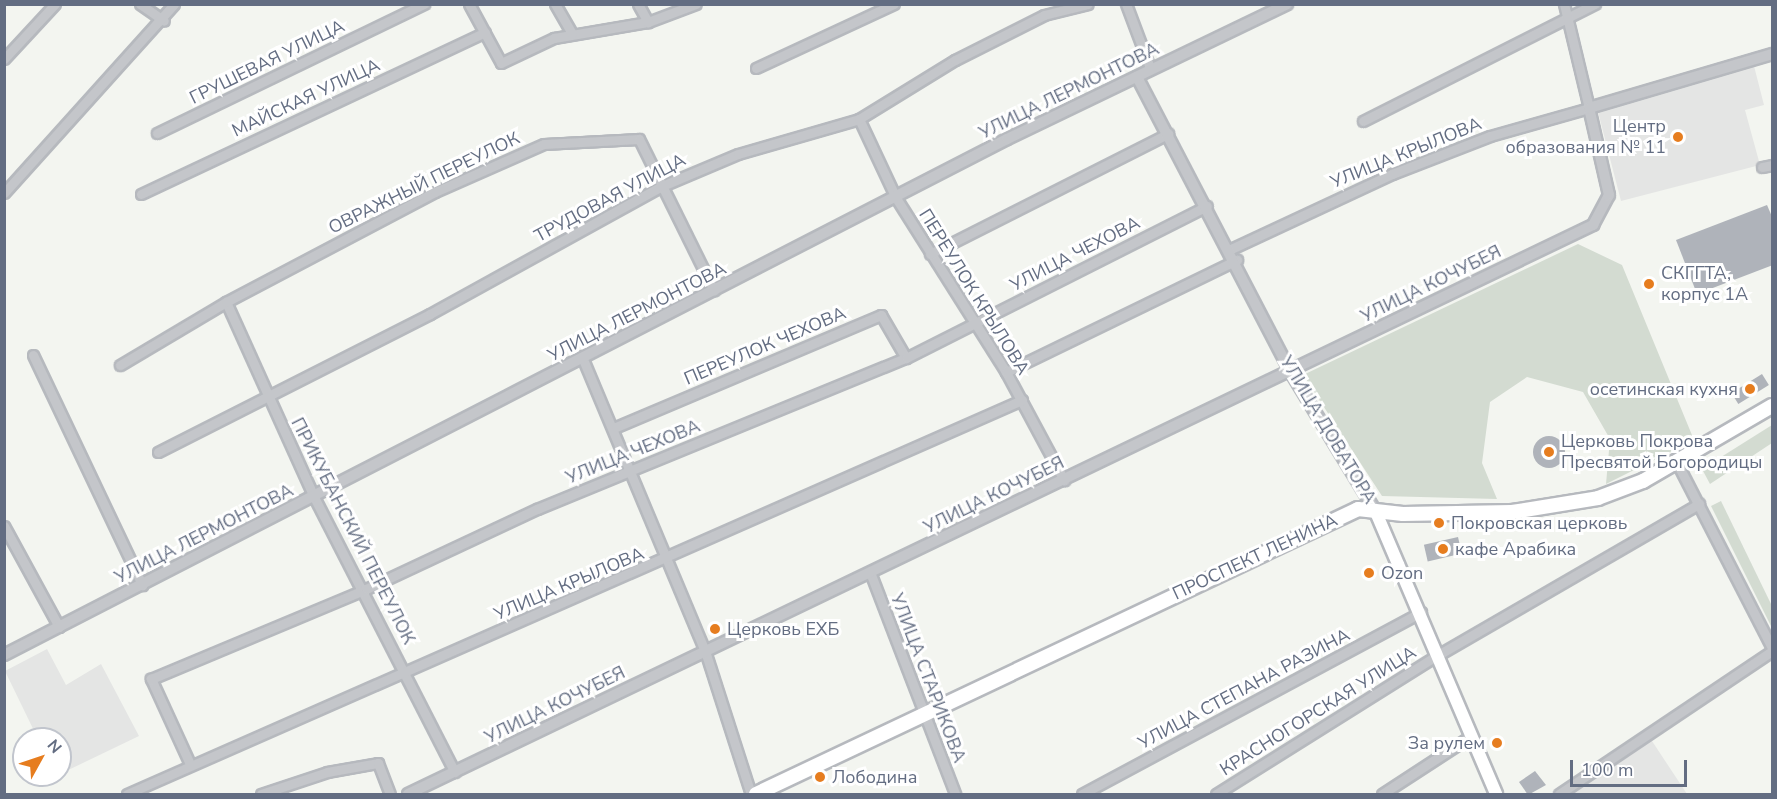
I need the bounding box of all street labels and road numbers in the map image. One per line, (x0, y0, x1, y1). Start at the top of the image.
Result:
street label: ГРУШЕВАЯ УЛИЦА (186, 15, 348, 109)
street label: УЛИЦА ЛЕРМОНТОВА (976, 38, 1162, 144)
street label: МАЙСКАЯ УЛИЦА (229, 54, 383, 142)
street label: УЛИЦА КРЫЛОВА (1327, 113, 1485, 193)
street label: ОВРАЖНЫЙ ПЕРЕУЛОК (325, 127, 523, 239)
street label: ТРУДОВАЯ УЛИЦА (531, 149, 689, 247)
street label: ПЕРЕУЛОК КРЫЛОВА (914, 205, 1034, 379)
street label: УЛИЦА ЧЕХОВА (1006, 212, 1144, 296)
street label: УЛИЦА КОЧУБЕЯ (1357, 241, 1505, 327)
street label: УЛИЦА ЛЕРМОНТОВА (544, 258, 730, 366)
street label: ПЕРЕУЛОК ЧЕХОВА (681, 302, 849, 390)
street label: УЛИЦА ДОВАТОРА (1275, 352, 1381, 508)
street label: ПРИКУБАНСКИЙ ПЕРЕУЛОК (286, 414, 420, 648)
street label: УЛИЦА ЧЕХОВА (563, 415, 703, 489)
street label: УЛИЦА КОЧУБЕЯ (920, 452, 1068, 538)
street label: УЛИЦА ЛЕРМОНТОВА (111, 480, 297, 588)
street label: ПРОСПЕКТ ЛЕНИНА (1169, 509, 1341, 605)
street label: УЛИЦА КРЫЛОВА (491, 543, 647, 625)
street label: УЛИЦА СТАРИКОВА (886, 590, 970, 766)
street label: УЛИЦА СТЕПАНА РАЗИНА (1135, 624, 1353, 754)
street label: КРАСНОГОРСКАЯ УЛИЦА (1216, 642, 1420, 780)
street label: УЛИЦА КОЧУБЕЯ (481, 662, 629, 748)

